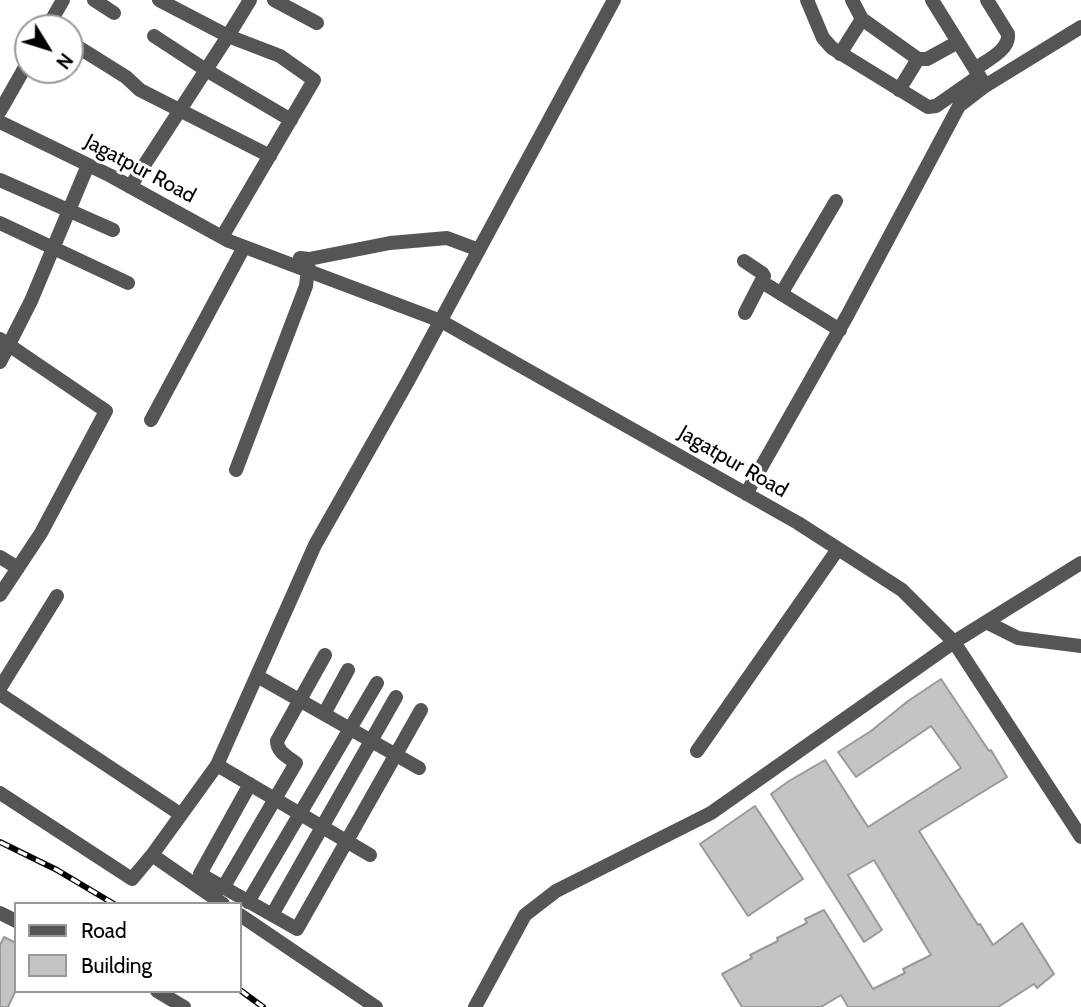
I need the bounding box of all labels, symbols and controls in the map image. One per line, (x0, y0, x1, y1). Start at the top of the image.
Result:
north arrow (14, 14, 84, 84)
text: N (51, 49, 78, 73)
street label: Jagatpur Road (80, 129, 200, 209)
street label: Jagatpur Road (674, 421, 792, 503)
legend (14, 902, 242, 993)
text: Road (81, 918, 127, 943)
text: Building (81, 953, 152, 978)

